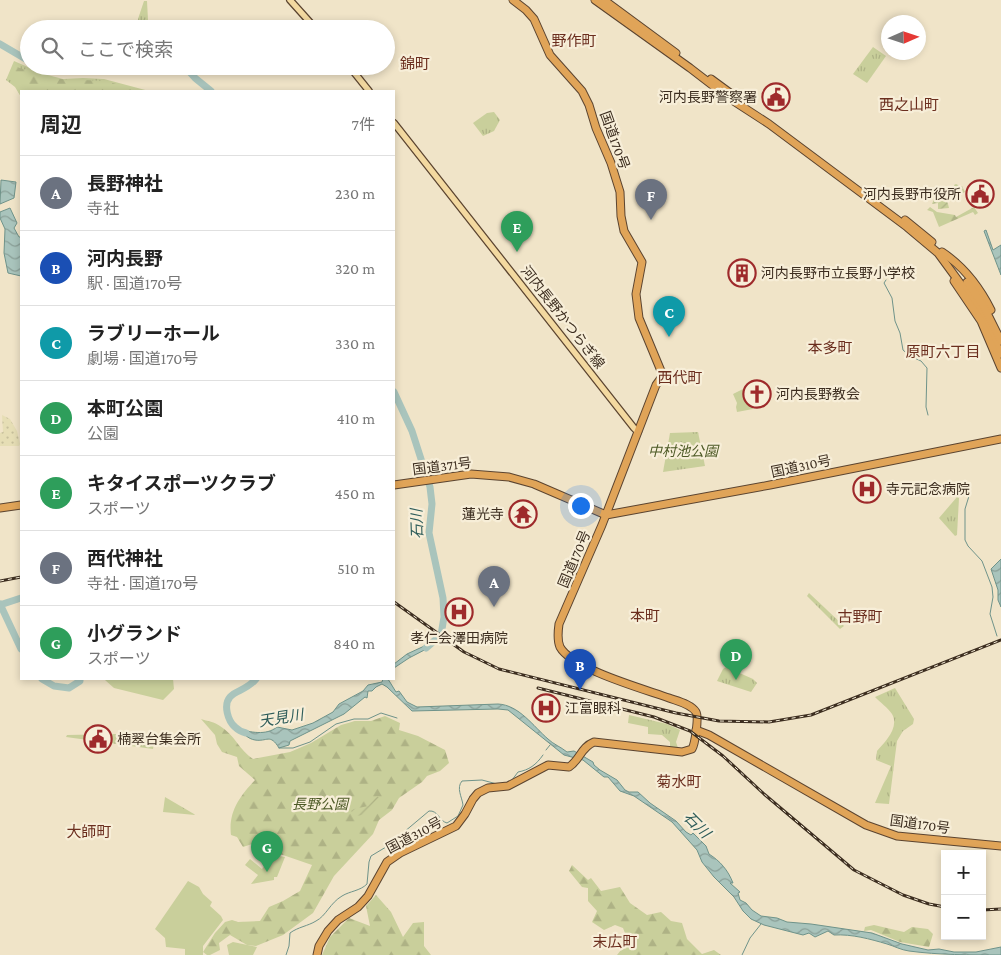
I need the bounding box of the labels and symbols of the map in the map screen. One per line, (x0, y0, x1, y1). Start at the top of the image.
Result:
north arrow (881, 15, 926, 60)
district label: 野作町 (551, 33, 597, 49)
district label: 錦町 (400, 55, 430, 72)
public building icon: 河内長野警察署 (761, 82, 791, 112)
place label: 河内長野警察署 (659, 89, 757, 105)
district label: 西之山町 (879, 97, 939, 113)
street label: 国道170号 (597, 109, 633, 171)
pin: F (635, 179, 667, 220)
public building icon: 河内長野市役所 (965, 179, 995, 209)
place label: 河内長野市役所 (863, 186, 961, 202)
pin: E (501, 211, 533, 252)
building icon: 河内長野市立長野小学校 (727, 258, 757, 288)
street label: 河内長野かつらぎ線 (518, 262, 608, 372)
place label: 河内長野市立長野小学校 (761, 265, 915, 281)
pin: C (653, 296, 685, 337)
district label: 本多町 (807, 340, 853, 356)
district label: 原町六丁目 (905, 344, 981, 360)
district label: 西代町 (657, 369, 703, 386)
church icon: 河内長野教会 (742, 379, 772, 409)
place label: 河内長野教会 (776, 386, 860, 402)
park label: 中村池公園 (648, 443, 720, 459)
street label: 国道310号 (769, 452, 833, 480)
street label: 国道371号 (411, 454, 473, 478)
hospital icon: 寺元記念病院 (852, 474, 882, 504)
place label: 寺元記念病院 (886, 481, 970, 497)
your location (568, 493, 594, 519)
temple icon: 蓮光寺 (508, 499, 538, 529)
place label: 蓮光寺 (462, 506, 504, 522)
water label: 石川 (408, 507, 426, 539)
street label: 国道170号 (555, 528, 593, 590)
pin: A (478, 566, 510, 607)
hospital icon: 孝仁会澤田病院 (444, 597, 474, 627)
district label: 本町 (630, 608, 660, 624)
district label: 古野町 (837, 609, 883, 625)
place label: 孝仁会澤田病院 (410, 630, 508, 646)
pin: D (720, 639, 752, 680)
pin: B (564, 649, 596, 690)
hospital icon: 江富眼科 (531, 693, 561, 723)
place label: 江富眼科 (565, 700, 621, 716)
water label: 天見川 (258, 706, 306, 729)
public building icon: 楠翠台集会所 (83, 724, 113, 754)
place label: 楠翠台集会所 (117, 731, 201, 747)
district label: 菊水町 (656, 774, 702, 790)
park label: 長野公園 (292, 796, 350, 812)
water label: 石川 (681, 809, 715, 843)
street label: 国道170号 (889, 812, 951, 836)
street label: 国道310号 (383, 814, 445, 856)
district label: 大師町 (66, 824, 112, 840)
pin: G (251, 831, 283, 872)
district label: 末広町 (592, 934, 638, 950)

